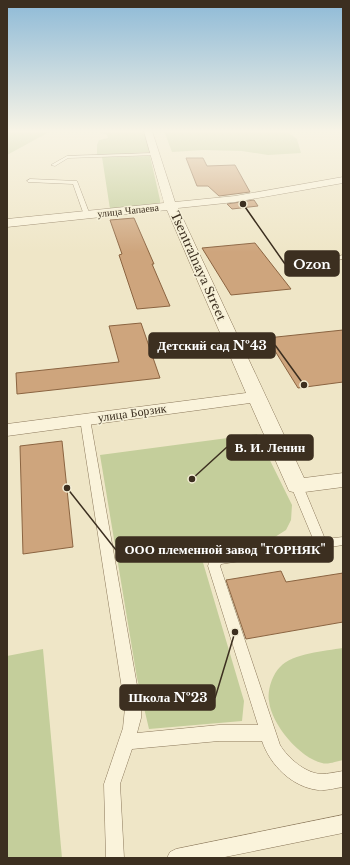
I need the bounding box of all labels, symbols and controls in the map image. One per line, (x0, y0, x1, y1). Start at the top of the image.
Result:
street label: улица Чапаева (97, 201, 160, 220)
street label: Tsentralnaya Street (168, 209, 230, 323)
callout: Ozon (285, 251, 339, 276)
text: Ozon (293, 256, 331, 273)
callout: Детский сад №43 (149, 333, 275, 358)
text: Детский сад №43 (157, 337, 267, 354)
street label: улица Борзик (97, 400, 167, 425)
callout: В. И. Ленин (227, 435, 313, 460)
text: В. И. Ленин (235, 439, 306, 456)
callout: ООО племенной завод "ГОРНЯК" (116, 537, 333, 562)
text: ООО племенной завод "ГОРНЯК" (124, 541, 326, 558)
callout: Школа №23 (120, 685, 215, 710)
text: Школа №23 (128, 689, 208, 706)

